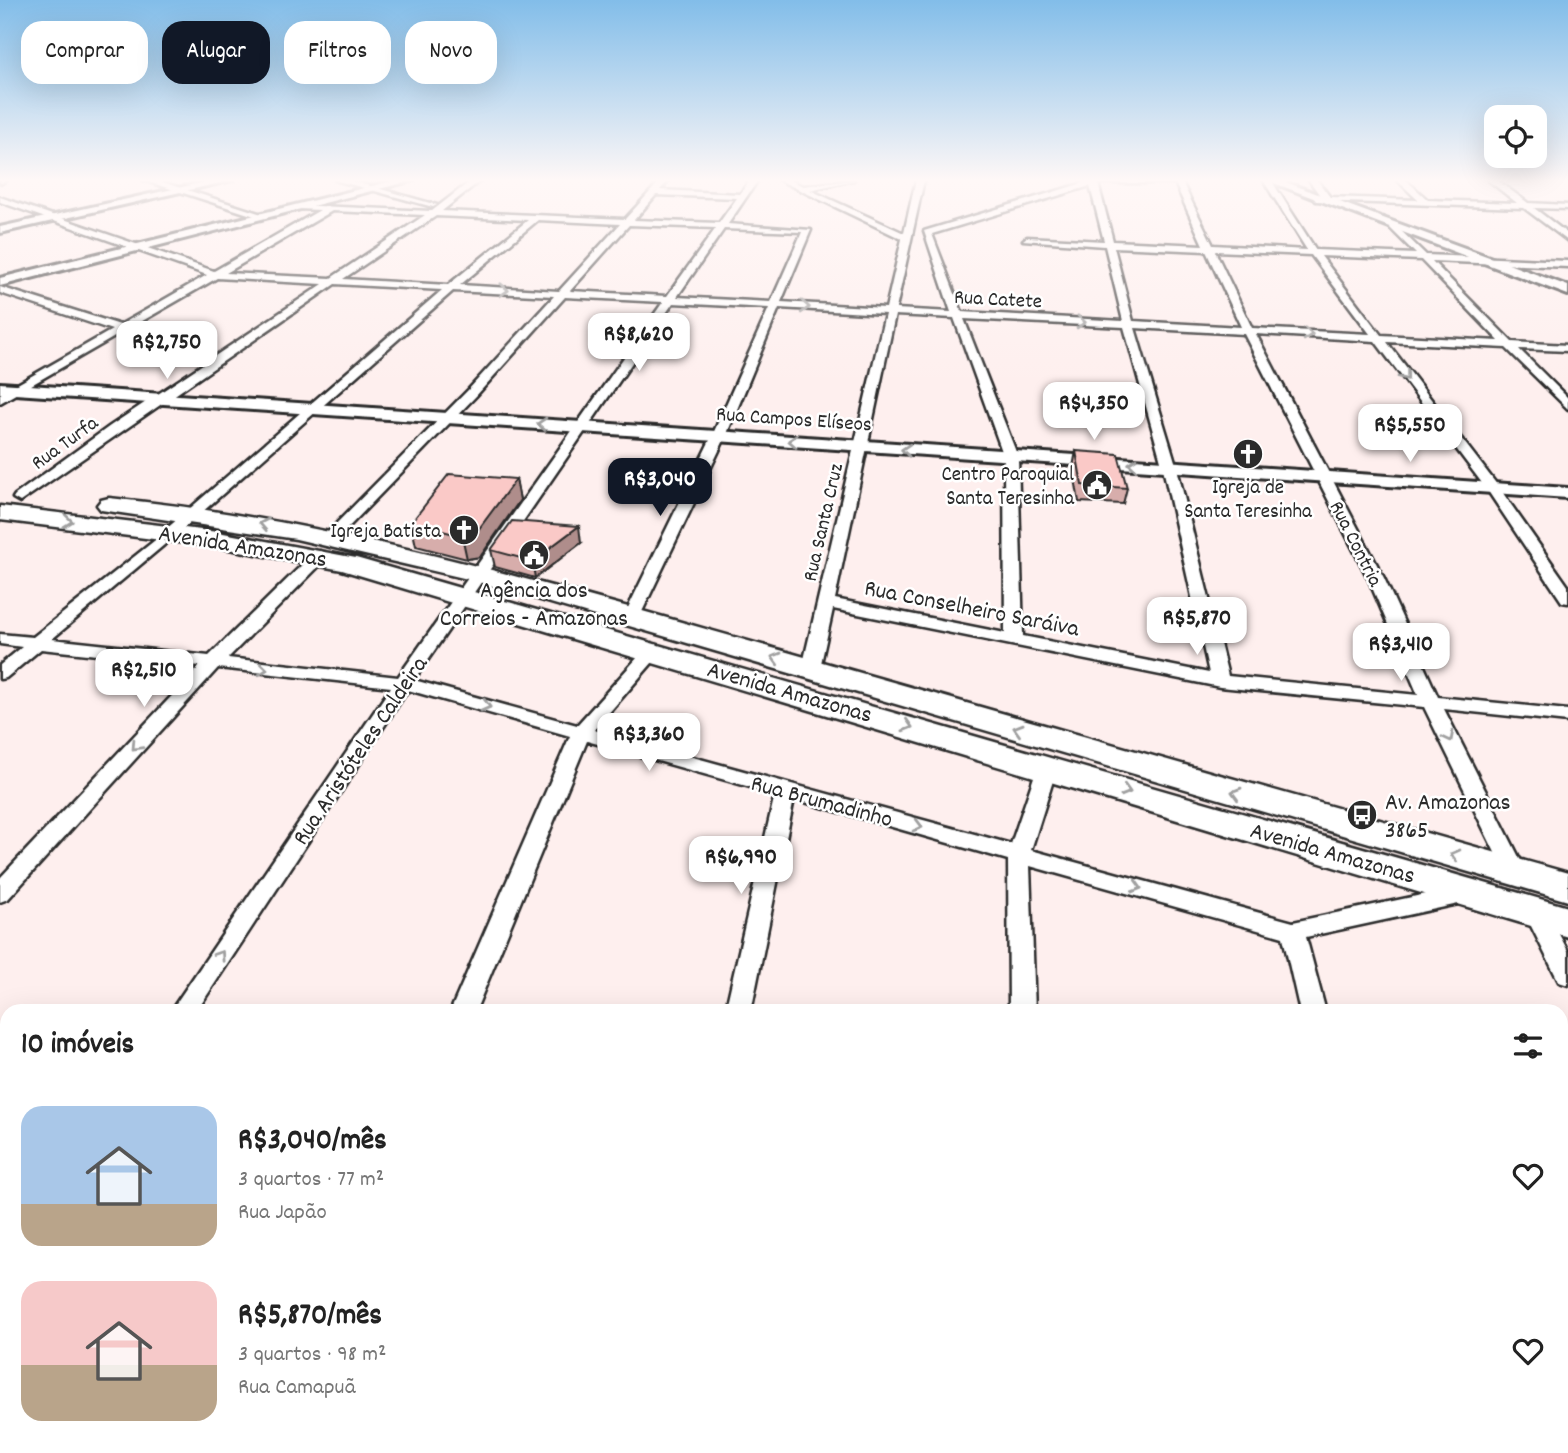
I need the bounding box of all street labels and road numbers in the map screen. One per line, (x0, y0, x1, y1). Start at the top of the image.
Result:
street label: Rua Catete (953, 284, 1043, 318)
street label: Rua Campos Elíseos (715, 401, 873, 441)
street label: Rua Turfa (26, 409, 106, 479)
street label: Rua Santa Cruz (797, 461, 853, 585)
street label: Rua Contria (1320, 496, 1389, 593)
street label: Avenida Amazonas (156, 518, 329, 578)
street label: Rua Conselheiro Saráiva (861, 572, 1082, 648)
street label: Rua Aristóteles Caldeira (286, 650, 438, 853)
street label: Avenida Amazonas (703, 654, 876, 734)
street label: Rua Brumadinho (747, 768, 896, 838)
street label: Avenida Amazonas (1246, 815, 1419, 895)

